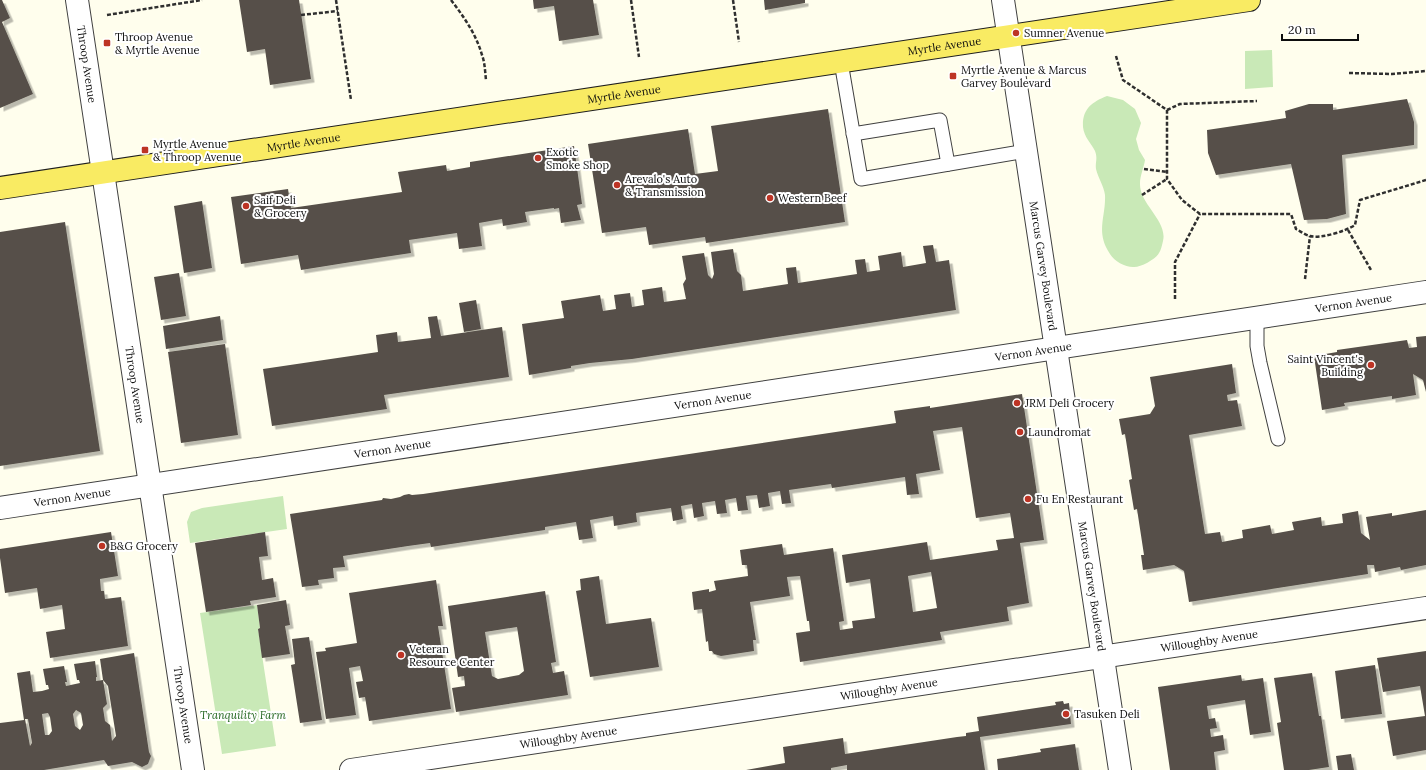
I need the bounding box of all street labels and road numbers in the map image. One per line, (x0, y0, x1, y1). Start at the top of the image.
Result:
street label: Throop Avenue (74, 25, 99, 104)
street label: Myrtle Avenue (907, 33, 982, 58)
street label: Myrtle Avenue (586, 82, 662, 107)
street label: Myrtle Avenue (266, 130, 341, 155)
street label: Marcus Garvey Boulevard (1027, 200, 1060, 332)
street label: Vernon Avenue (1313, 290, 1393, 316)
street label: Vernon Avenue (993, 339, 1073, 364)
street label: Throop Avenue (122, 345, 148, 424)
street label: Vernon Avenue (672, 387, 752, 413)
street label: Vernon Avenue (352, 436, 432, 461)
street label: Vernon Avenue (32, 484, 112, 510)
street label: Marcus Garvey Boulevard (1075, 520, 1109, 653)
street label: Willoughby Avenue (1160, 626, 1259, 655)
street label: Throop Avenue (170, 665, 196, 745)
street label: Willoughby Avenue (839, 675, 939, 703)
street label: Willoughby Avenue (519, 723, 618, 751)

